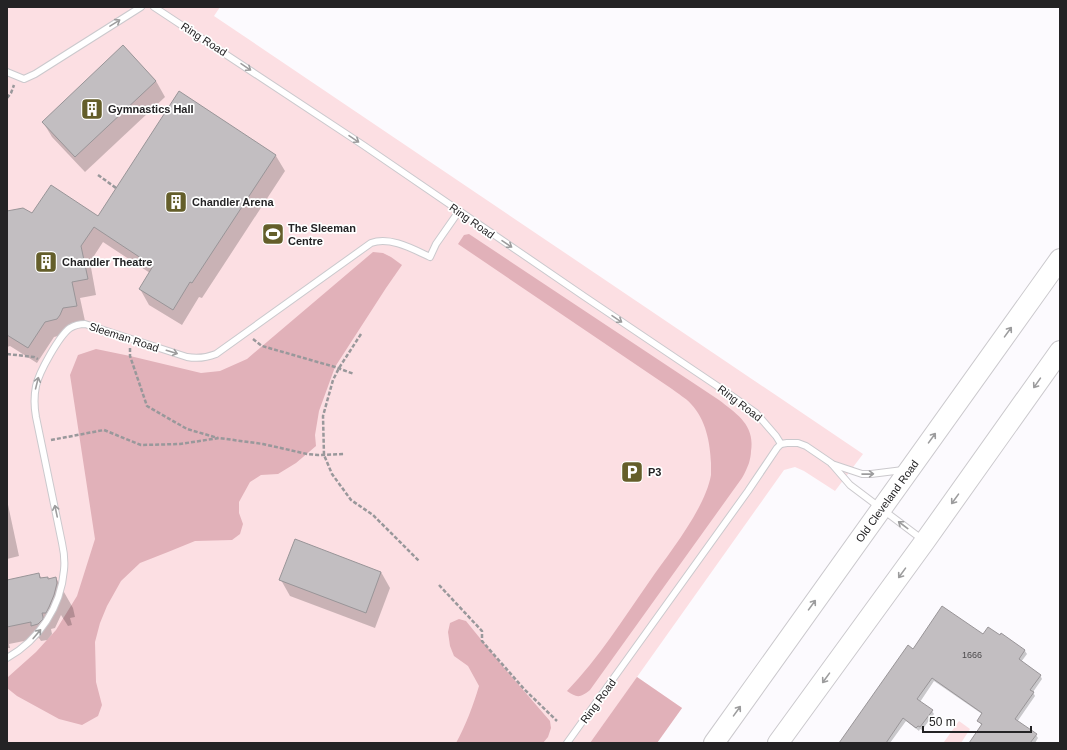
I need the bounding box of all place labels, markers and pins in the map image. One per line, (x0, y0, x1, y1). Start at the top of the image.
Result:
building icon: Gymnastics Hall (79, 96, 105, 122)
place label: Gymnastics Hall (108, 103, 194, 115)
building icon: Chandler Arena (163, 189, 189, 215)
place label: Chandler Arena (192, 196, 274, 208)
sports icon: The Sleeman Centre (260, 221, 286, 247)
place label: The Sleeman Centre (288, 222, 356, 247)
building icon: Chandler Theatre (33, 249, 59, 275)
place label: Chandler Theatre (62, 256, 152, 268)
parking icon: P3 (619, 459, 645, 485)
place label: P3 (648, 466, 661, 478)

